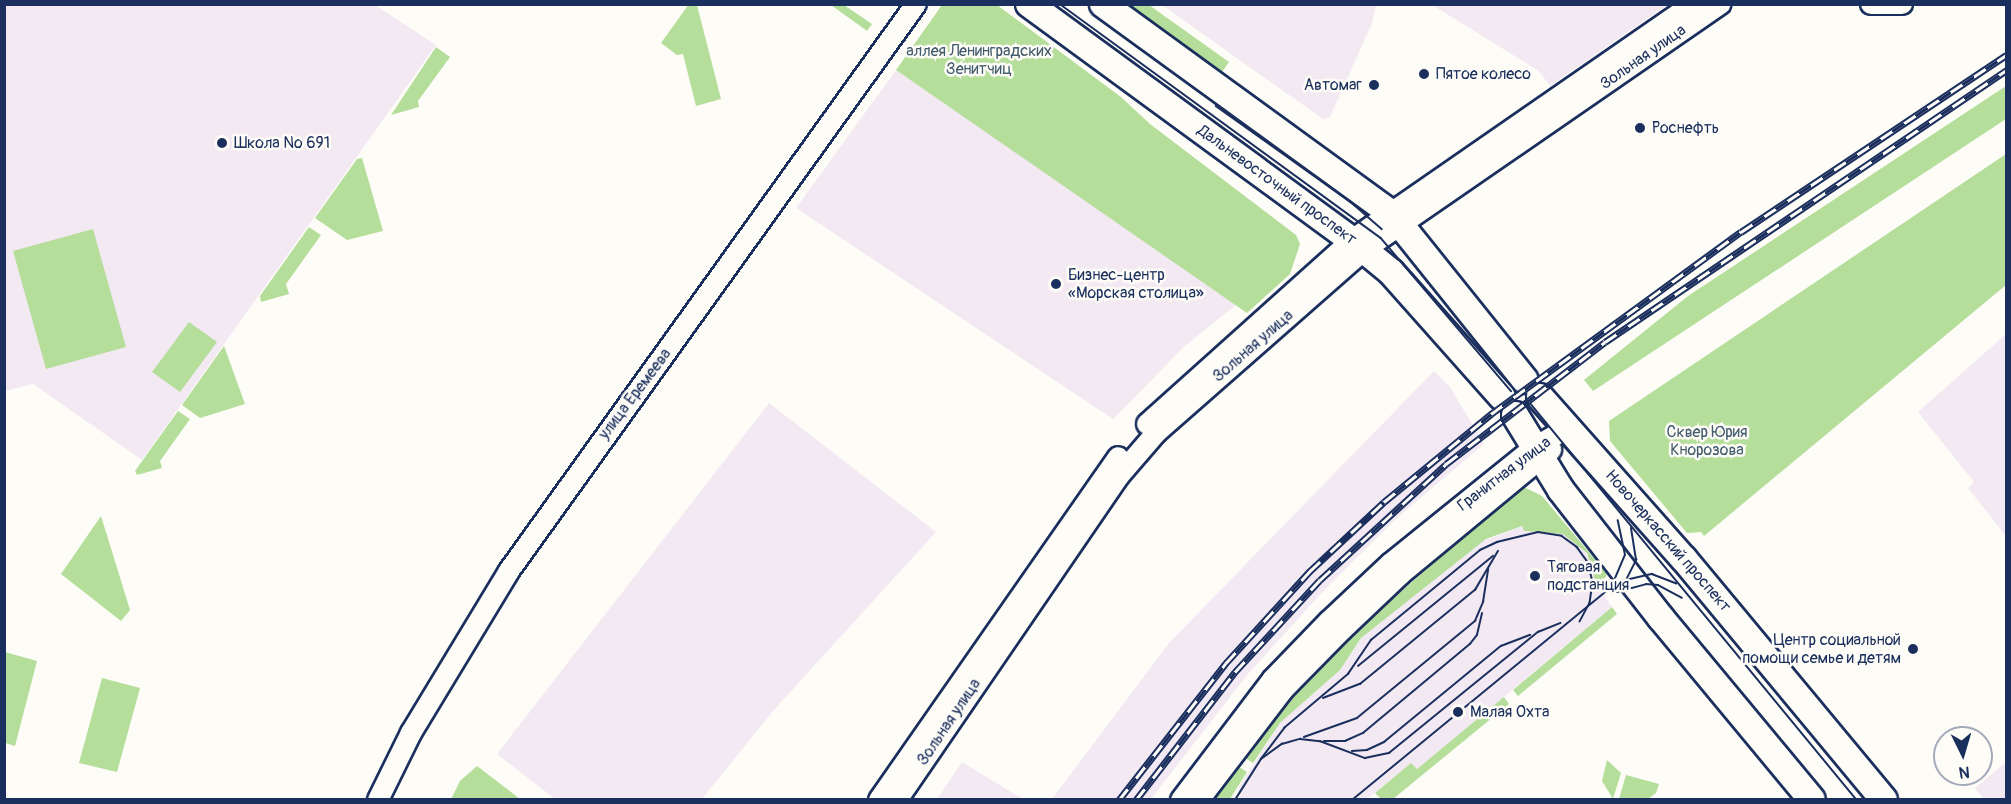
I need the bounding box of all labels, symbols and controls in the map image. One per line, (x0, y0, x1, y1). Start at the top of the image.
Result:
street label: Зольная улица (1596, 20, 1690, 94)
park label: аллея Ленинградских Зенитчиц (906, 41, 1052, 79)
place label: Пятое колесо (1436, 64, 1531, 84)
marker: Пятое колесо (1417, 67, 1431, 81)
place label: Автомаг (1304, 75, 1362, 95)
marker: Автомаг (1367, 78, 1381, 92)
place label: Роснефть (1652, 118, 1719, 138)
street label: Дальневосточный проспект (1194, 121, 1360, 249)
marker: Роснефть (1633, 121, 1647, 135)
place label: Школа № 691 (234, 133, 330, 153)
marker: Школа № 691 (215, 136, 229, 150)
place label: Бизнес-центр «Морская столица» (1068, 265, 1204, 303)
marker: Бизнес-центр «Морская столица» (1049, 277, 1063, 291)
street label: Зольная улица (1209, 306, 1297, 386)
street label: улица Еремеева (595, 345, 675, 443)
park label: Сквер Юрия Кнорозова (1667, 422, 1747, 460)
street label: Гранитная улица (1453, 433, 1555, 515)
street label: Новочеркасский проспект (1601, 466, 1735, 616)
place label: Тяговая подстанция (1547, 557, 1629, 595)
marker: Тяговая подстанция (1528, 569, 1542, 583)
place label: Центр социальной помощи семье и детям (1742, 630, 1901, 668)
marker: Центр социальной помощи семье и детям (1906, 642, 1920, 656)
street label: Зольная улица (913, 675, 985, 769)
place label: Малая Охта (1470, 702, 1549, 722)
marker: Малая Охта (1451, 705, 1465, 719)
north arrow (1933, 726, 1993, 786)
text: N (1958, 762, 1971, 782)

